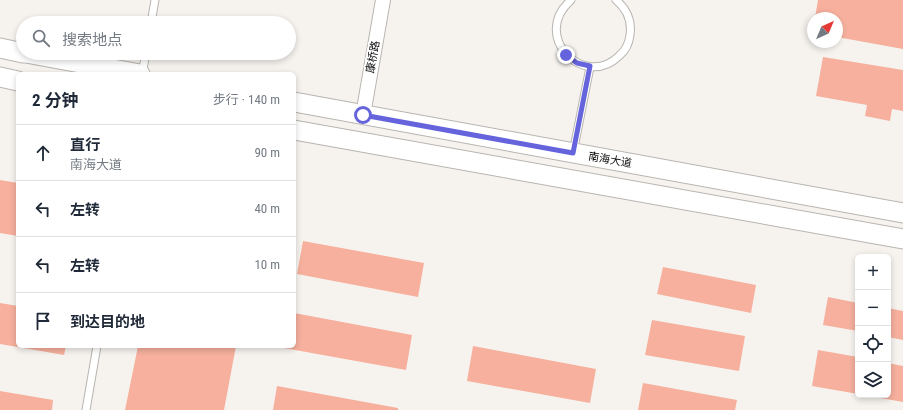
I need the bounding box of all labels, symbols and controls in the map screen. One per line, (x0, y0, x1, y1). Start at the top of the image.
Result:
north arrow (807, 12, 843, 48)
search box (16, 16, 296, 60)
icon: search (30, 27, 52, 49)
text: 搜索地点 (62, 31, 122, 49)
street label: 康桥路 (364, 40, 382, 74)
route end (557, 46, 575, 64)
text: 2 分钟 (32, 90, 79, 110)
text: 步行 · 140 m (213, 92, 280, 107)
route start (354, 106, 372, 124)
text: 直行 (70, 136, 100, 154)
icon: ahead (32, 142, 54, 164)
text: 90 m (254, 145, 280, 160)
street label: 南海大道 (587, 150, 633, 170)
text: 南海大道 (70, 157, 122, 172)
icon: left (32, 198, 54, 220)
text: 左转 (70, 201, 100, 219)
text: 40 m (254, 201, 280, 216)
icon: left (32, 254, 54, 276)
map controls (855, 254, 891, 398)
button: + (855, 254, 891, 290)
text: 左转 (70, 257, 100, 275)
text: 10 m (254, 257, 280, 272)
button: − (855, 290, 891, 326)
icon: arrive (32, 310, 54, 332)
text: 到达目的地 (70, 313, 145, 331)
button: locate (855, 326, 891, 362)
button: layers (855, 362, 891, 398)

